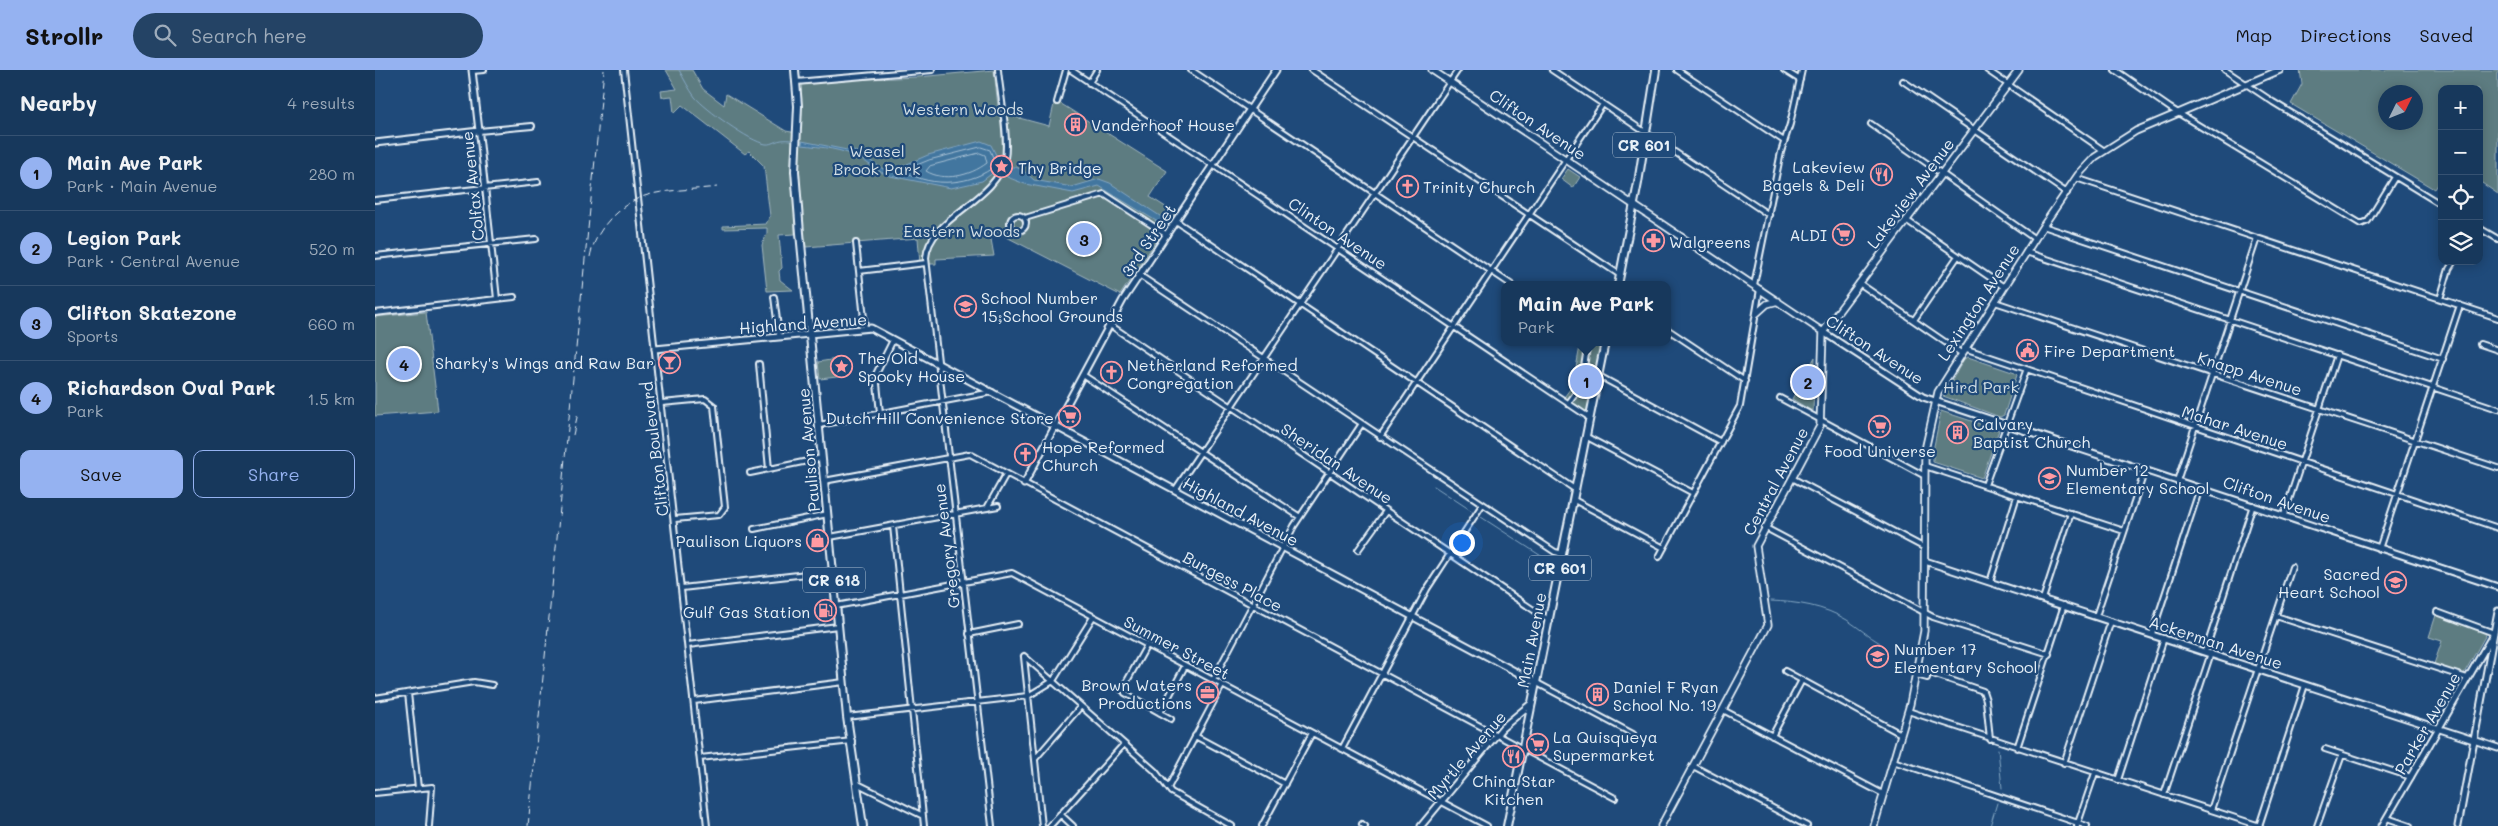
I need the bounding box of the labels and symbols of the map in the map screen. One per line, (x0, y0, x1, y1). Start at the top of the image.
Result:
street label: Clifton Avenue (1486, 84, 1590, 164)
north arrow (2378, 85, 2423, 130)
park label: Western Woods (902, 98, 1024, 119)
building icon: Vanderhoof House (1063, 112, 1087, 136)
place label: Vanderhoof House (1091, 114, 1235, 135)
street label: Colfax Avenue (456, 130, 488, 242)
road number: CR 601 (1613, 132, 1675, 158)
street label: Lakeview Avenue (1862, 134, 1958, 252)
park label: Weasel Brook Park (834, 140, 920, 179)
place icon: Thy Bridge (990, 155, 1014, 179)
place label: Lakeview Bagels & Deli (1763, 156, 1865, 195)
place label: Thy Bridge (1018, 157, 1102, 178)
restaurant icon: Lakeview Bagels & Deli (1869, 163, 1893, 187)
church icon: Trinity Church (1395, 174, 1419, 198)
place label: Trinity Church (1423, 176, 1535, 197)
street label: Clinton Avenue (1284, 192, 1392, 274)
street label: 3rd Street (1116, 199, 1180, 281)
park label: Eastern Woods (904, 220, 1020, 241)
pin: 3 (1068, 220, 1100, 258)
supermarket icon: ALDI (1831, 222, 1855, 246)
place label: ALDI (1790, 224, 1827, 245)
pharmacy icon: Walgreens (1641, 229, 1665, 253)
place label: Walgreens (1669, 231, 1751, 252)
street label: Lexington Avenue (1932, 240, 2024, 364)
place label: School Number 15;School Grounds (981, 287, 1123, 326)
school or university icon: School Number 15;School Grounds (953, 294, 977, 318)
street label: Highland Avenue (738, 308, 868, 338)
street label: Clifton Avenue (1822, 310, 1928, 388)
public building icon: Fire Department (2016, 338, 2040, 362)
place label: Fire Department (2044, 340, 2175, 361)
pin: 4 (388, 345, 420, 383)
street label: Knapp Avenue (2195, 346, 2305, 400)
place label: The Old Spooky House (858, 347, 965, 386)
bar icon: Sharky's Wings and Raw Bar (658, 350, 682, 374)
place label: Sharky's Wings and Raw Bar (435, 352, 654, 373)
place icon: The Old Spooky House (830, 354, 854, 378)
place label: Netherland Reformed Congregation (1127, 354, 1298, 393)
church icon: Netherland Reformed Congregation (1099, 361, 1123, 385)
pin: 1 (1570, 362, 1602, 400)
pin: 2 (1792, 363, 1824, 401)
park label: Hird Park (1943, 376, 2019, 397)
street label: Clifton Boulevard (635, 380, 673, 518)
street label: Paulison Avenue (792, 387, 824, 513)
street label: Mahar Avenue (2179, 400, 2291, 454)
supermarket icon: Dutch Hill Convenience Store (1058, 405, 1082, 429)
place label: Dutch Hill Convenience Store (826, 407, 1054, 428)
place label: Calvary Baptist Church (1973, 413, 2090, 452)
supermarket icon: Food Universe (1868, 414, 1892, 438)
street label: Sheridan Avenue (1277, 418, 1397, 508)
building icon: Calvary Baptist Church (1945, 420, 1969, 444)
street label: Central Avenue (1738, 423, 1812, 539)
place label: Hope Reformed Church (1042, 436, 1165, 475)
place label: Food Universe (1824, 440, 1936, 461)
church icon: Hope Reformed Church (1014, 443, 1038, 467)
place label: Number 12 Elementary School (2066, 459, 2210, 498)
school or university icon: Number 12 Elementary School (2038, 466, 2062, 490)
street label: Clifton Avenue (2220, 471, 2334, 527)
street label: Highland Avenue (1180, 472, 1302, 550)
street label: Gregory Avenue (928, 482, 964, 610)
shop icon: Paulison Liquors (806, 528, 830, 552)
place label: Paulison Liquors (676, 530, 802, 551)
your location (1449, 530, 1475, 556)
street label: Burgess Place (1180, 546, 1286, 616)
road number: CR 601 (1529, 556, 1591, 580)
place label: Sacred Heart School (2278, 563, 2380, 602)
road number: CR 618 (803, 568, 865, 592)
school or university icon: Sacred Heart School (2384, 570, 2408, 594)
street label: Main Avenue (1511, 590, 1551, 690)
fuel station icon: Gulf Gas Station (814, 599, 838, 623)
place label: Gulf Gas Station (683, 601, 810, 622)
street label: Summer Street (1120, 610, 1234, 684)
street label: Ackerman Avenue (2147, 611, 2285, 673)
place label: Number 17 Elementary School (1894, 638, 2038, 677)
school or university icon: Number 17 Elementary School (1866, 645, 1890, 669)
street label: Parker Avenue (2389, 668, 2465, 778)
place label: Brown Waters Productions (1081, 674, 1192, 713)
place label: Daniel F Ryan School No. 19 (1613, 676, 1718, 715)
office icon: Brown Waters Productions (1196, 681, 1220, 705)
building icon: Daniel F Ryan School No. 19 (1585, 683, 1609, 707)
street label: Myrtle Avenue (1422, 706, 1510, 804)
place label: La Quisqueya Supermarket (1553, 726, 1658, 765)
supermarket icon: La Quisqueya Supermarket (1525, 733, 1549, 757)
restaurant icon: China Star Kitchen (1502, 744, 1526, 768)
place label: China Star Kitchen (1472, 770, 1556, 809)

